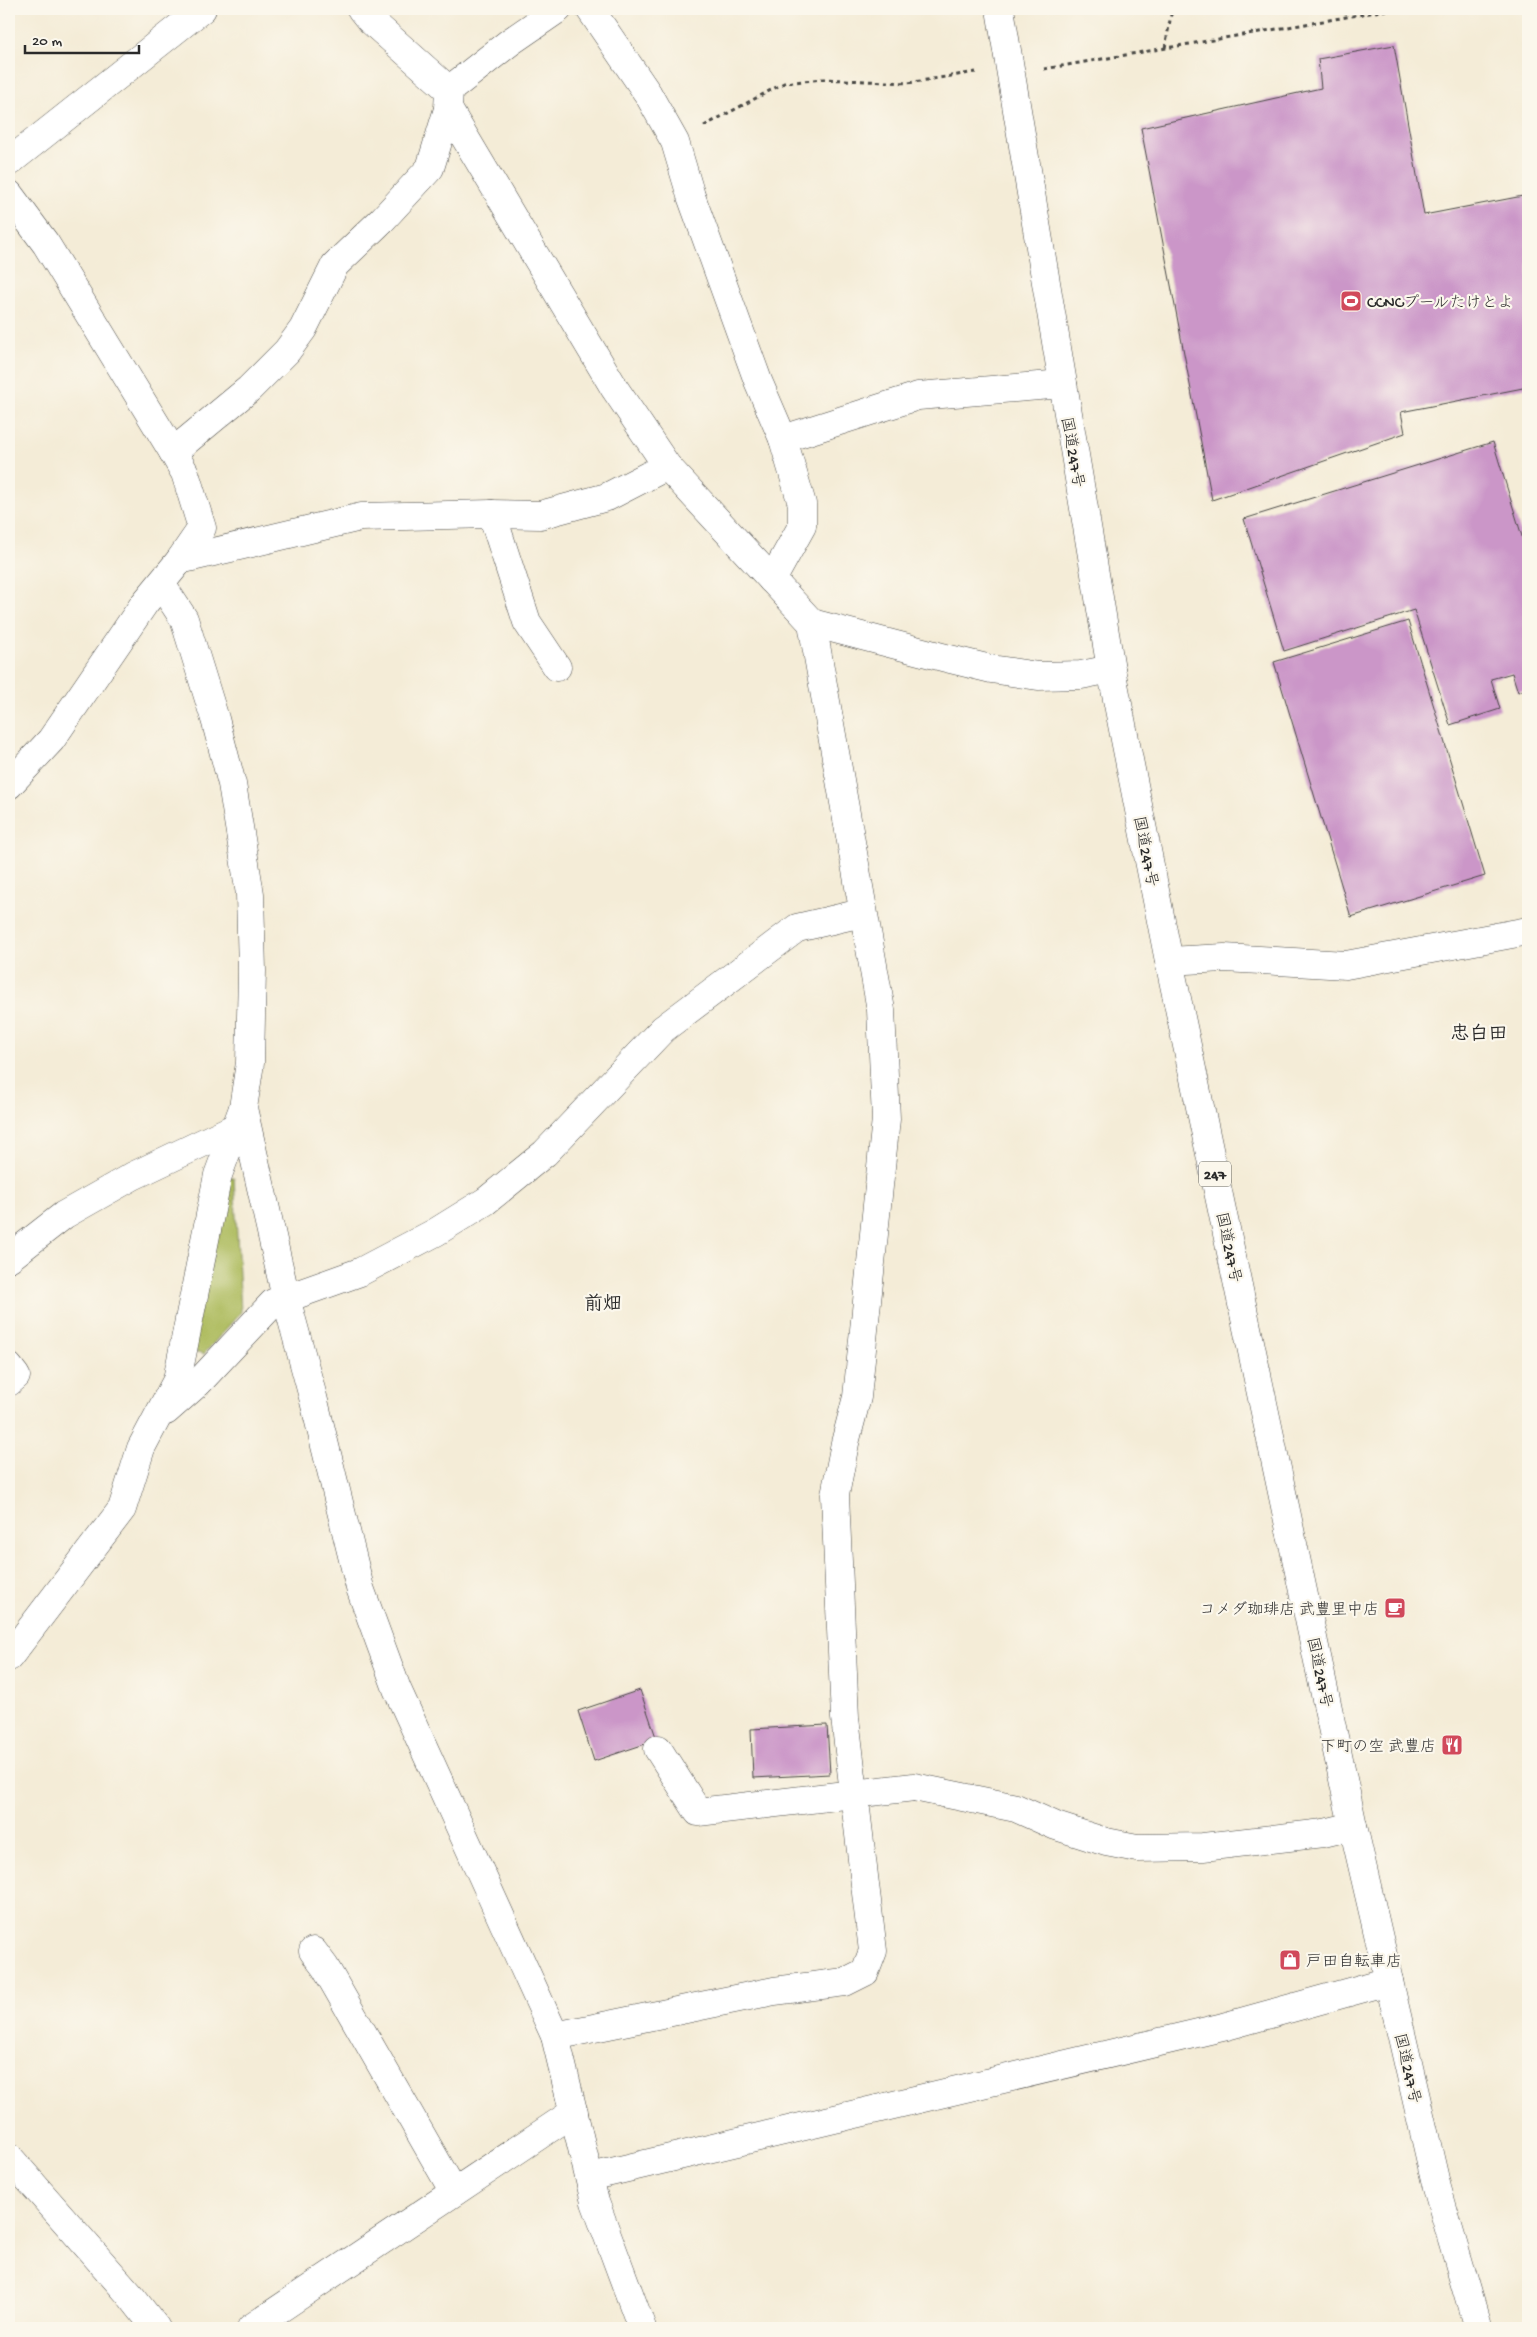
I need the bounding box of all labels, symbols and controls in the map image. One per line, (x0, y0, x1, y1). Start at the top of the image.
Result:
scale bar (25, 22, 139, 54)
text: 20 m (32, 33, 62, 51)
sports icon: CCNCプールたけとよ (1339, 289, 1363, 313)
place label: CCNCプールたけとよ (1367, 294, 1514, 314)
street label: 国道247号 (1055, 415, 1087, 490)
street label: 国道247号 (1127, 814, 1161, 889)
district label: 忠白田 (1450, 1023, 1508, 1047)
road number: 247 (1199, 1162, 1231, 1186)
street label: 国道247号 (1210, 1210, 1244, 1285)
district label: 前畑 (584, 1293, 622, 1317)
cafe icon: コメダ珈琲店 武豊里中店 (1383, 1596, 1407, 1620)
place label: コメダ珈琲店 武豊里中店 (1199, 1600, 1379, 1621)
street label: 国道247号 (1301, 1635, 1335, 1710)
restaurant icon: 下町の空 武豊店 (1440, 1733, 1464, 1757)
place label: 下町の空 武豊店 (1320, 1737, 1436, 1758)
shop icon: 戸田自転車店 (1278, 1948, 1302, 1972)
place label: 戸田自転車店 (1306, 1952, 1402, 1973)
street label: 国道247号 (1388, 2031, 1424, 2106)

